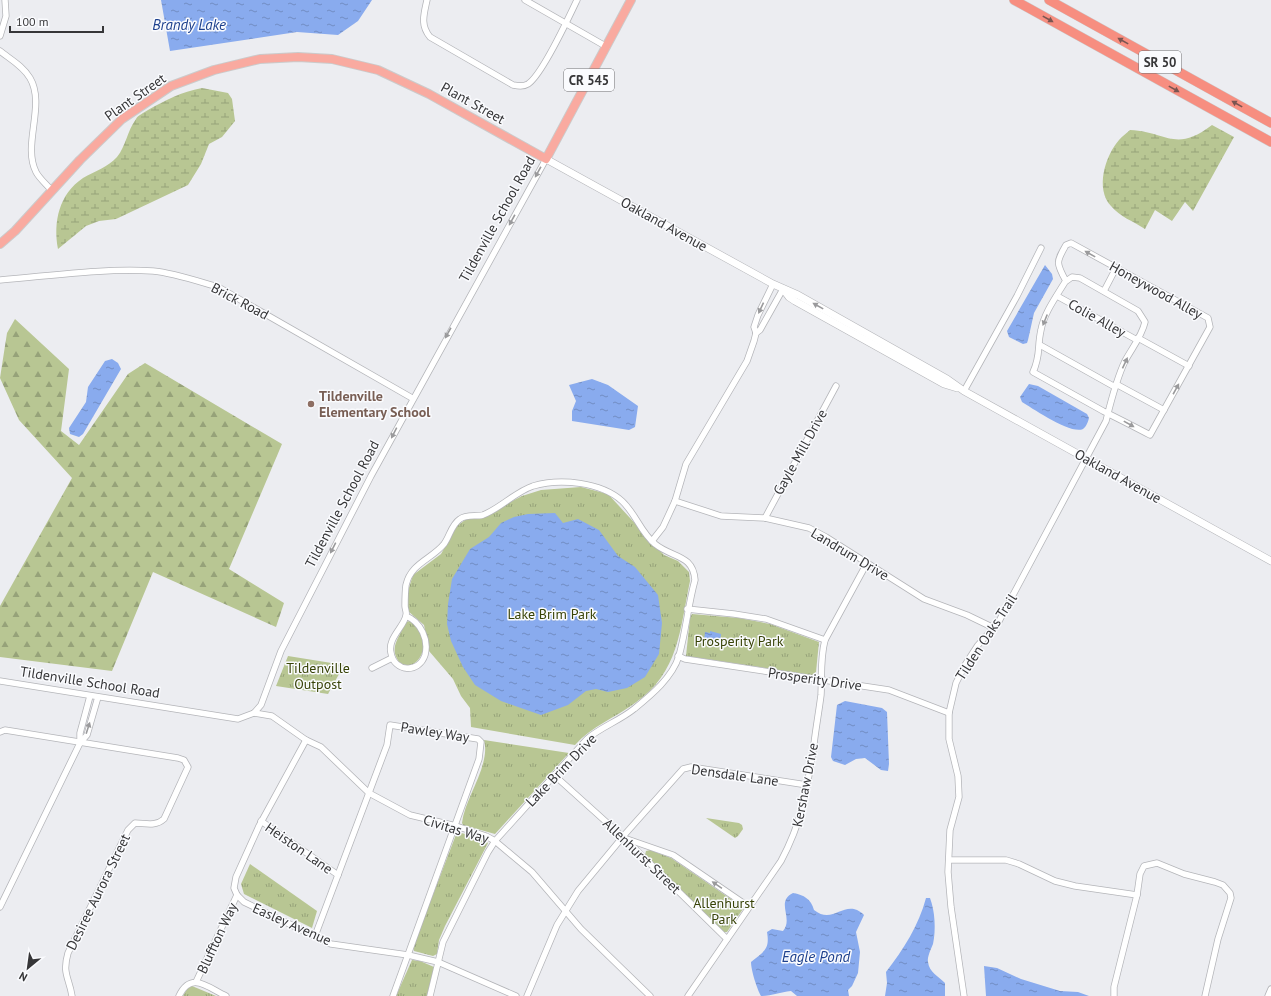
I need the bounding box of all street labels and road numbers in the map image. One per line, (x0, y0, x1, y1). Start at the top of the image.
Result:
road number: SR 50 (1139, 51, 1181, 73)
street label: Plant Street (101, 69, 169, 125)
road number: CR 545 (564, 69, 614, 91)
street label: Plant Street (438, 78, 509, 128)
street label: Tildenville School Road (455, 153, 539, 285)
street label: Oakland Avenue (617, 193, 711, 255)
street label: Honeywood Alley (1106, 257, 1206, 323)
street label: Brick Road (208, 278, 272, 324)
street label: Colie Alley (1065, 295, 1129, 341)
street label: Gayle Mill Drive (769, 406, 831, 498)
street label: Tildenville School Road (301, 437, 383, 571)
street label: Oakland Avenue (1071, 445, 1165, 507)
street label: Landrum Drive (808, 524, 892, 584)
street label: Tilden Oaks Trail (951, 590, 1021, 684)
street label: Tildenville School Road (19, 662, 161, 702)
street label: Prosperity Drive (767, 664, 863, 694)
street label: Pawley Way (399, 718, 471, 746)
street label: Lake Brim Drive (522, 730, 600, 810)
street label: Kershaw Drive (788, 741, 822, 829)
street label: Densdale Lane (690, 760, 780, 790)
street label: Civitas Way (421, 810, 491, 848)
street label: Allenhurst Street (599, 814, 685, 898)
street label: Heiston Lane (262, 818, 336, 878)
street label: Desiree Aurora Street (62, 831, 134, 953)
street label: Bluffton Way (193, 899, 241, 976)
street label: Easley Avenue (250, 899, 334, 949)

